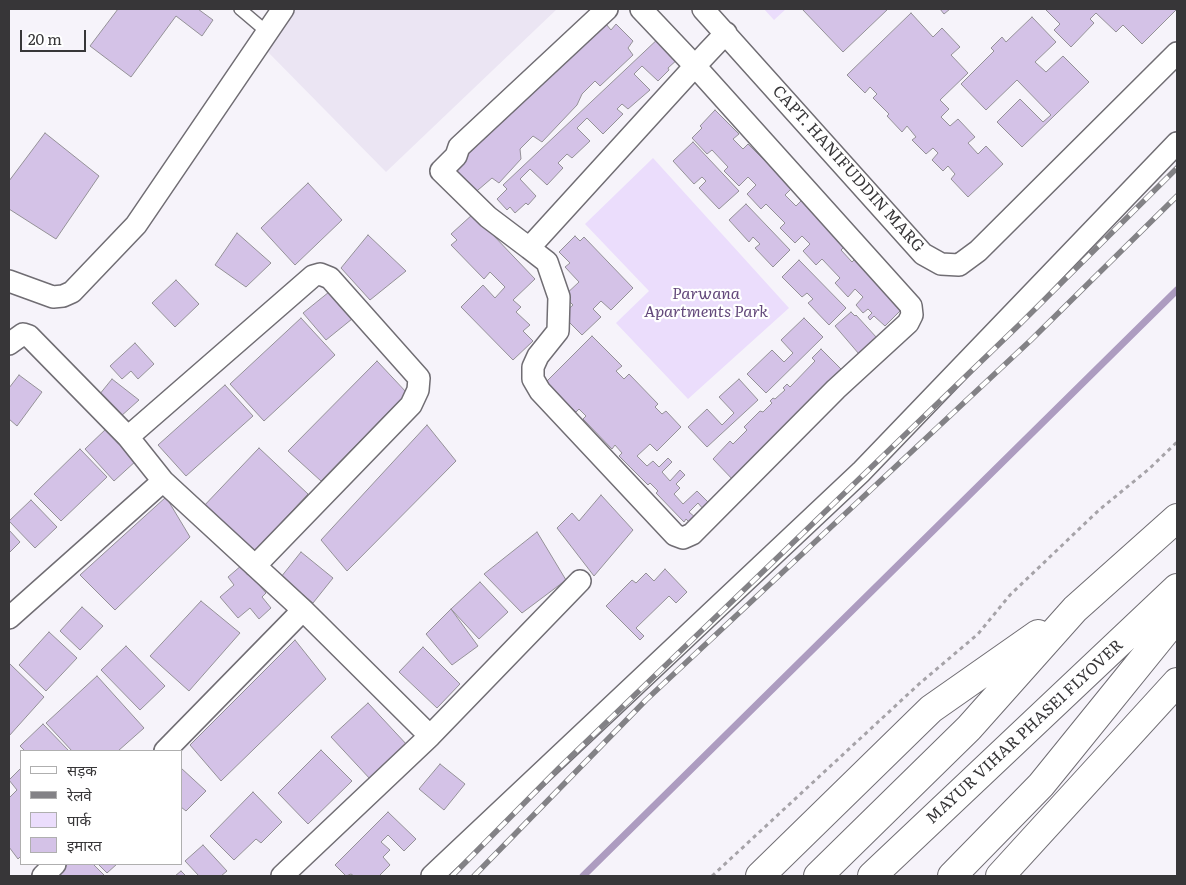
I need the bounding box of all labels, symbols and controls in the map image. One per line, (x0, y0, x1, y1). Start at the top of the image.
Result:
scale bar (22, 20, 89, 52)
text: 20 m (28, 27, 62, 50)
street label: CAPT. HANIFUDDIN MARG (768, 82, 928, 256)
park label: Parwana Apartments Park (644, 284, 768, 322)
street label: MAYUR VIHAR PHASE1 FLYOVER (923, 636, 1127, 828)
legend (20, 750, 182, 865)
text: सड़क (67, 758, 97, 781)
text: रेलवे (67, 783, 92, 806)
text: पार्क (67, 808, 91, 831)
text: इमारत (67, 833, 102, 856)

